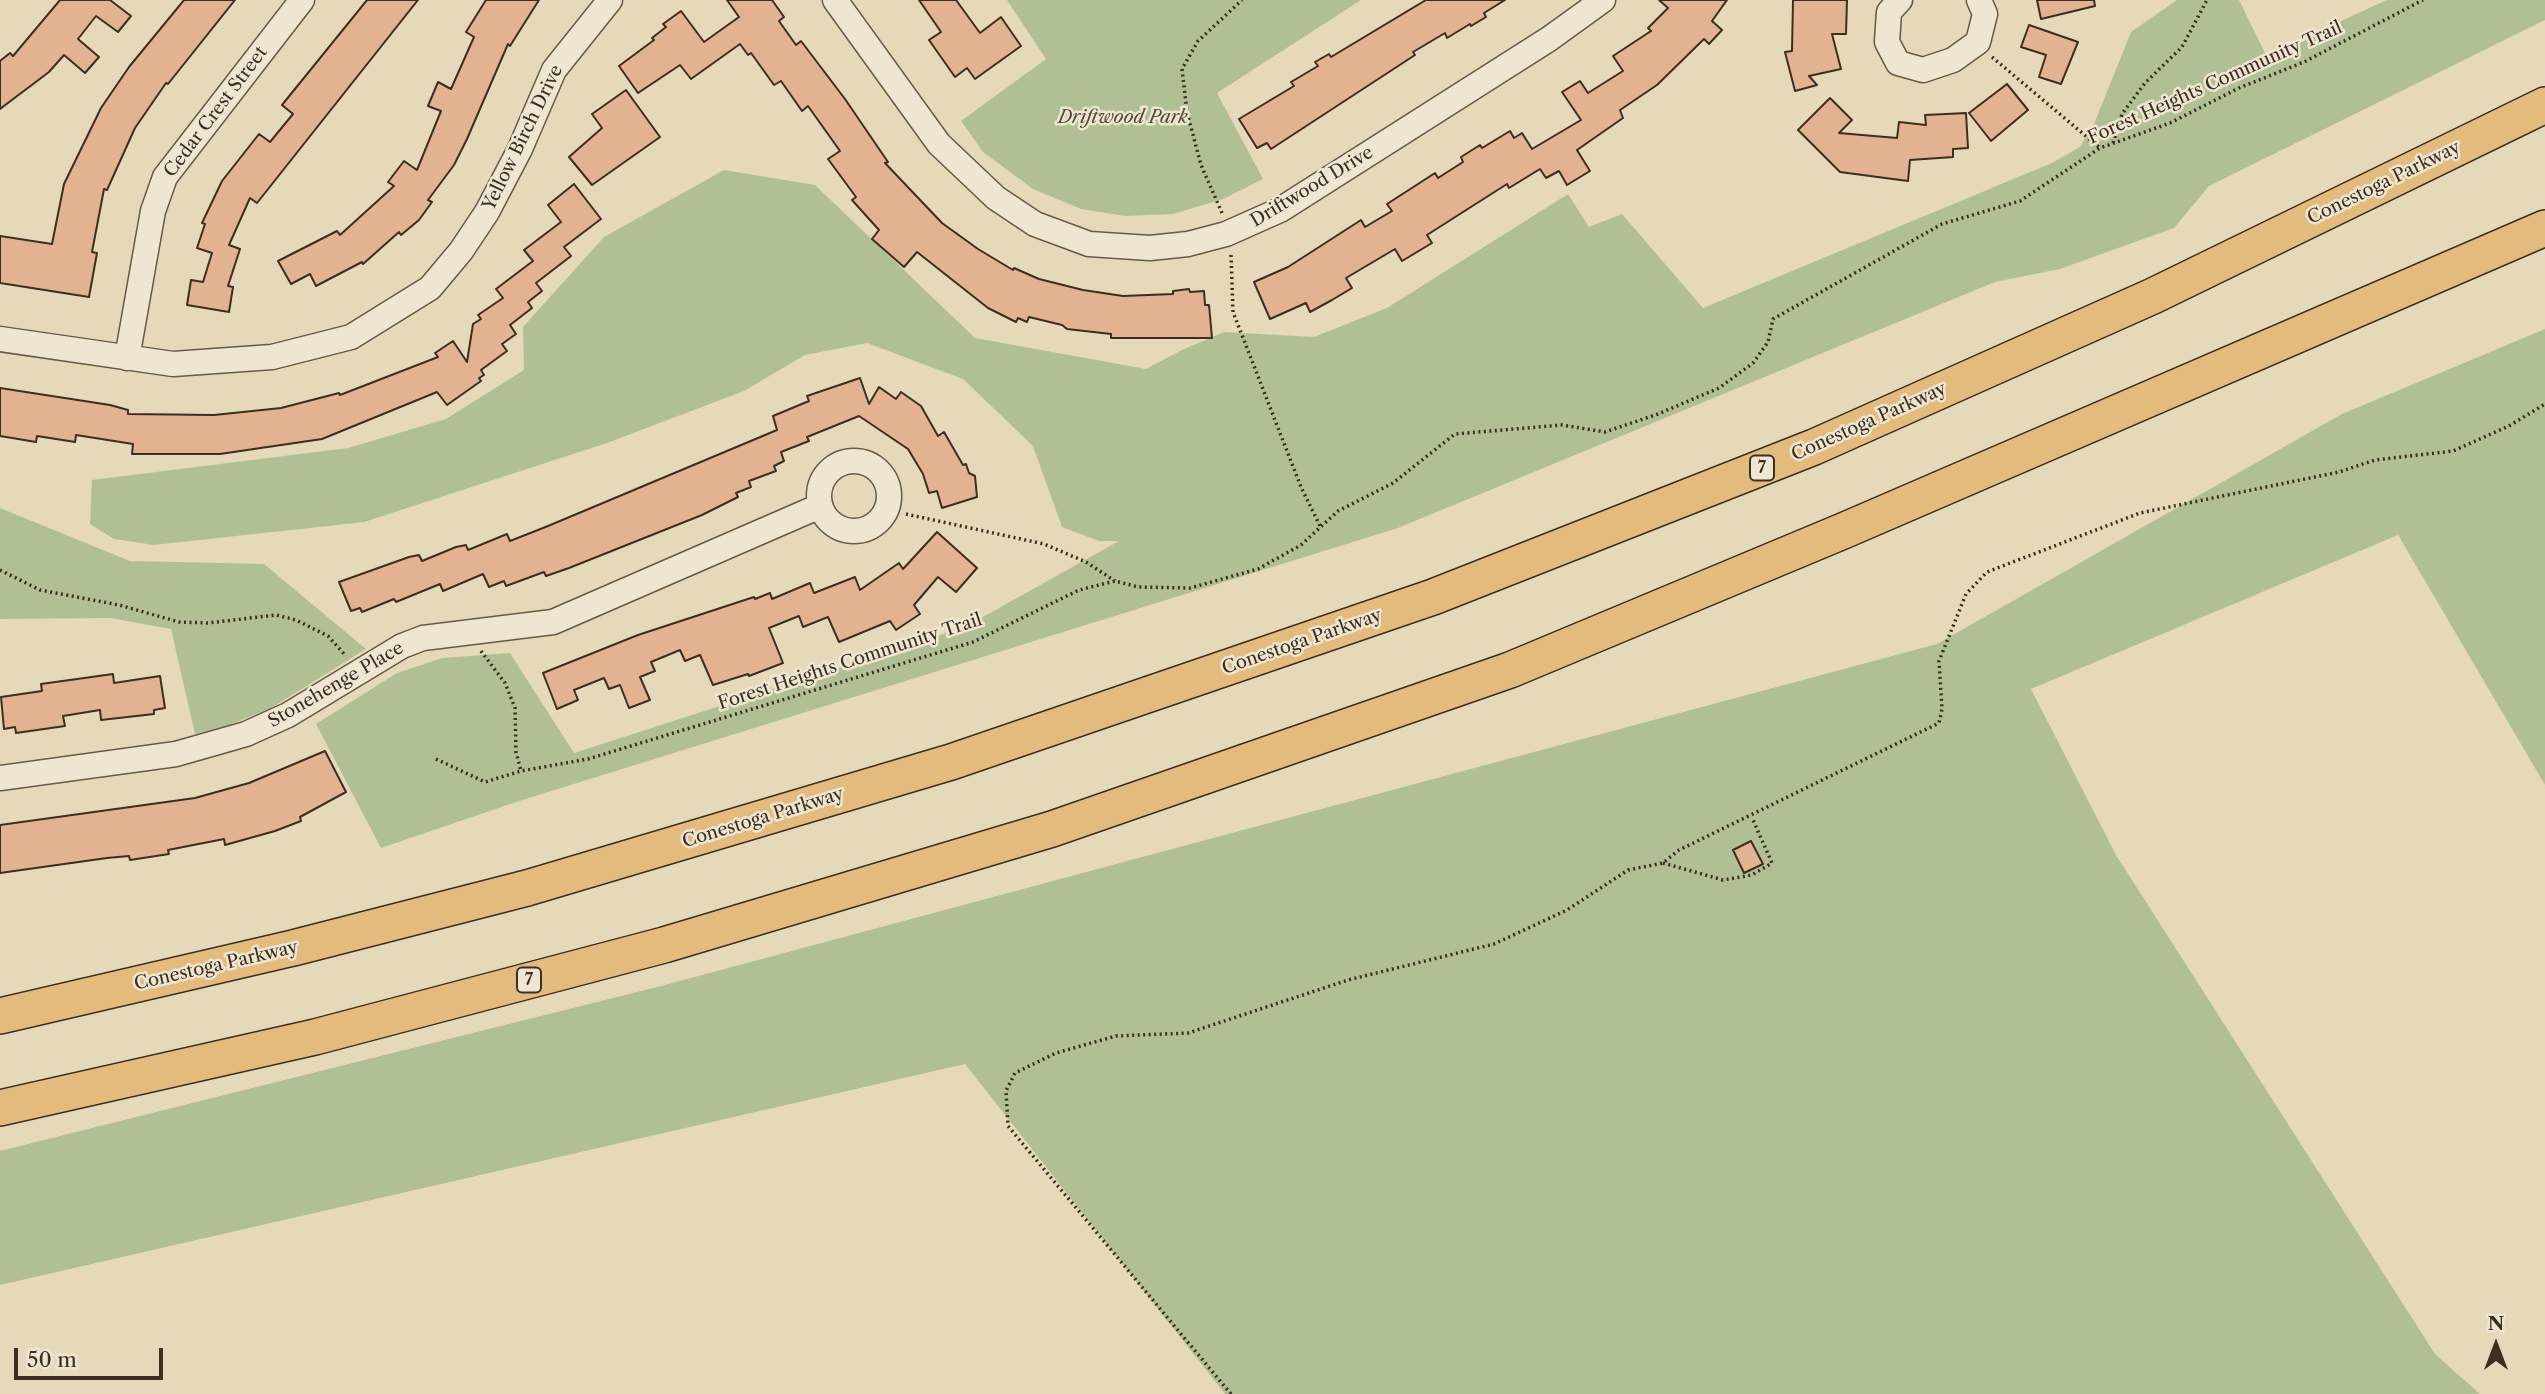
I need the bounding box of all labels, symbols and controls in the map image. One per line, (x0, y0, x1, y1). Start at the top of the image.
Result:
street label: Forest Heights Community Trail (2084, 17, 2346, 149)
street label: Cedar Crest Street (160, 42, 272, 182)
street label: Yellow Birch Drive (478, 62, 568, 214)
park label: Driftwood Park (1058, 107, 1188, 129)
street label: Conestoga Parkway (2304, 137, 2464, 229)
street label: Driftwood Drive (1247, 142, 1377, 232)
street label: Conestoga Parkway (1788, 378, 1950, 466)
road number: 7 (1750, 456, 1774, 481)
street label: Conestoga Parkway (1219, 605, 1385, 679)
street label: Forest Heights Community Trail (715, 609, 985, 715)
street label: Stonehenge Place (264, 637, 408, 733)
street label: Conestoga Parkway (680, 783, 846, 853)
street label: Conestoga Parkway (132, 937, 300, 995)
road number: 7 (517, 968, 541, 992)
north arrow (2461, 1310, 2531, 1380)
text: N (2488, 1312, 2504, 1335)
scale bar (18, 1334, 166, 1378)
text: 50 m (27, 1347, 77, 1372)

